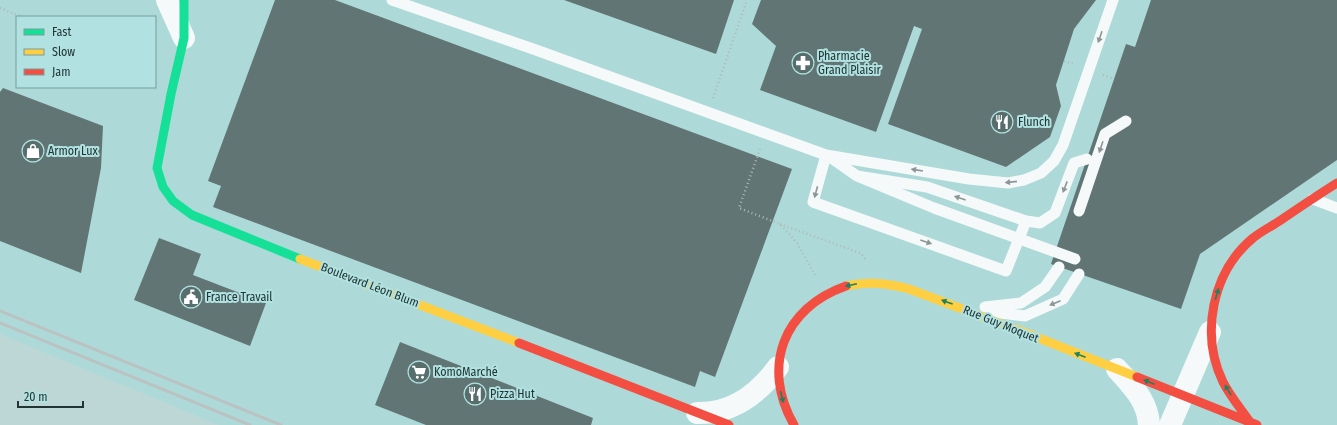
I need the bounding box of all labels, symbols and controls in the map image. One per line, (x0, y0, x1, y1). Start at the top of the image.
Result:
legend (16, 16, 156, 88)
text: Fast (52, 25, 71, 39)
one-way arrow (1097, 31, 1103, 43)
text: Slow (52, 45, 75, 59)
place label: Pharmacie Grand Plaisir (818, 49, 881, 77)
pharmacy icon: Pharmacie Grand Plaisir (790, 50, 816, 76)
text: Jam (52, 65, 70, 79)
restaurant icon: Flunch (989, 109, 1015, 135)
place label: Flunch (1018, 115, 1050, 129)
shop icon: Armor Lux (20, 138, 46, 164)
one-way arrow (1097, 142, 1103, 154)
place label: Armor Lux (48, 144, 98, 158)
one-way arrow (911, 167, 923, 173)
one-way arrow (1005, 179, 1017, 185)
one-way arrow (1061, 181, 1067, 193)
one-way arrow (813, 187, 819, 199)
one-way arrow (953, 195, 965, 201)
one-way arrow (920, 240, 932, 246)
street label: Boulevard Léon Blum (319, 260, 421, 310)
one-way arrow (845, 282, 857, 288)
public building icon: France Travail (178, 284, 204, 310)
one-way arrow (1214, 287, 1220, 299)
place label: France Travail (206, 290, 272, 304)
one-way arrow (940, 299, 952, 305)
one-way arrow (1050, 300, 1061, 306)
street label: Rue Guy Moquet (961, 302, 1041, 346)
one-way arrow (1074, 352, 1086, 358)
supermarket icon: KomoMarché (406, 359, 432, 385)
place label: KomoMarché (434, 365, 498, 379)
one-way arrow (1143, 379, 1155, 385)
restaurant icon: Pizza Hut (462, 381, 488, 407)
scale bar (18, 383, 83, 409)
one-way arrow (1225, 384, 1232, 396)
place label: Pizza Hut (490, 387, 535, 401)
text: 20 m (24, 390, 48, 404)
one-way arrow (779, 391, 785, 403)

